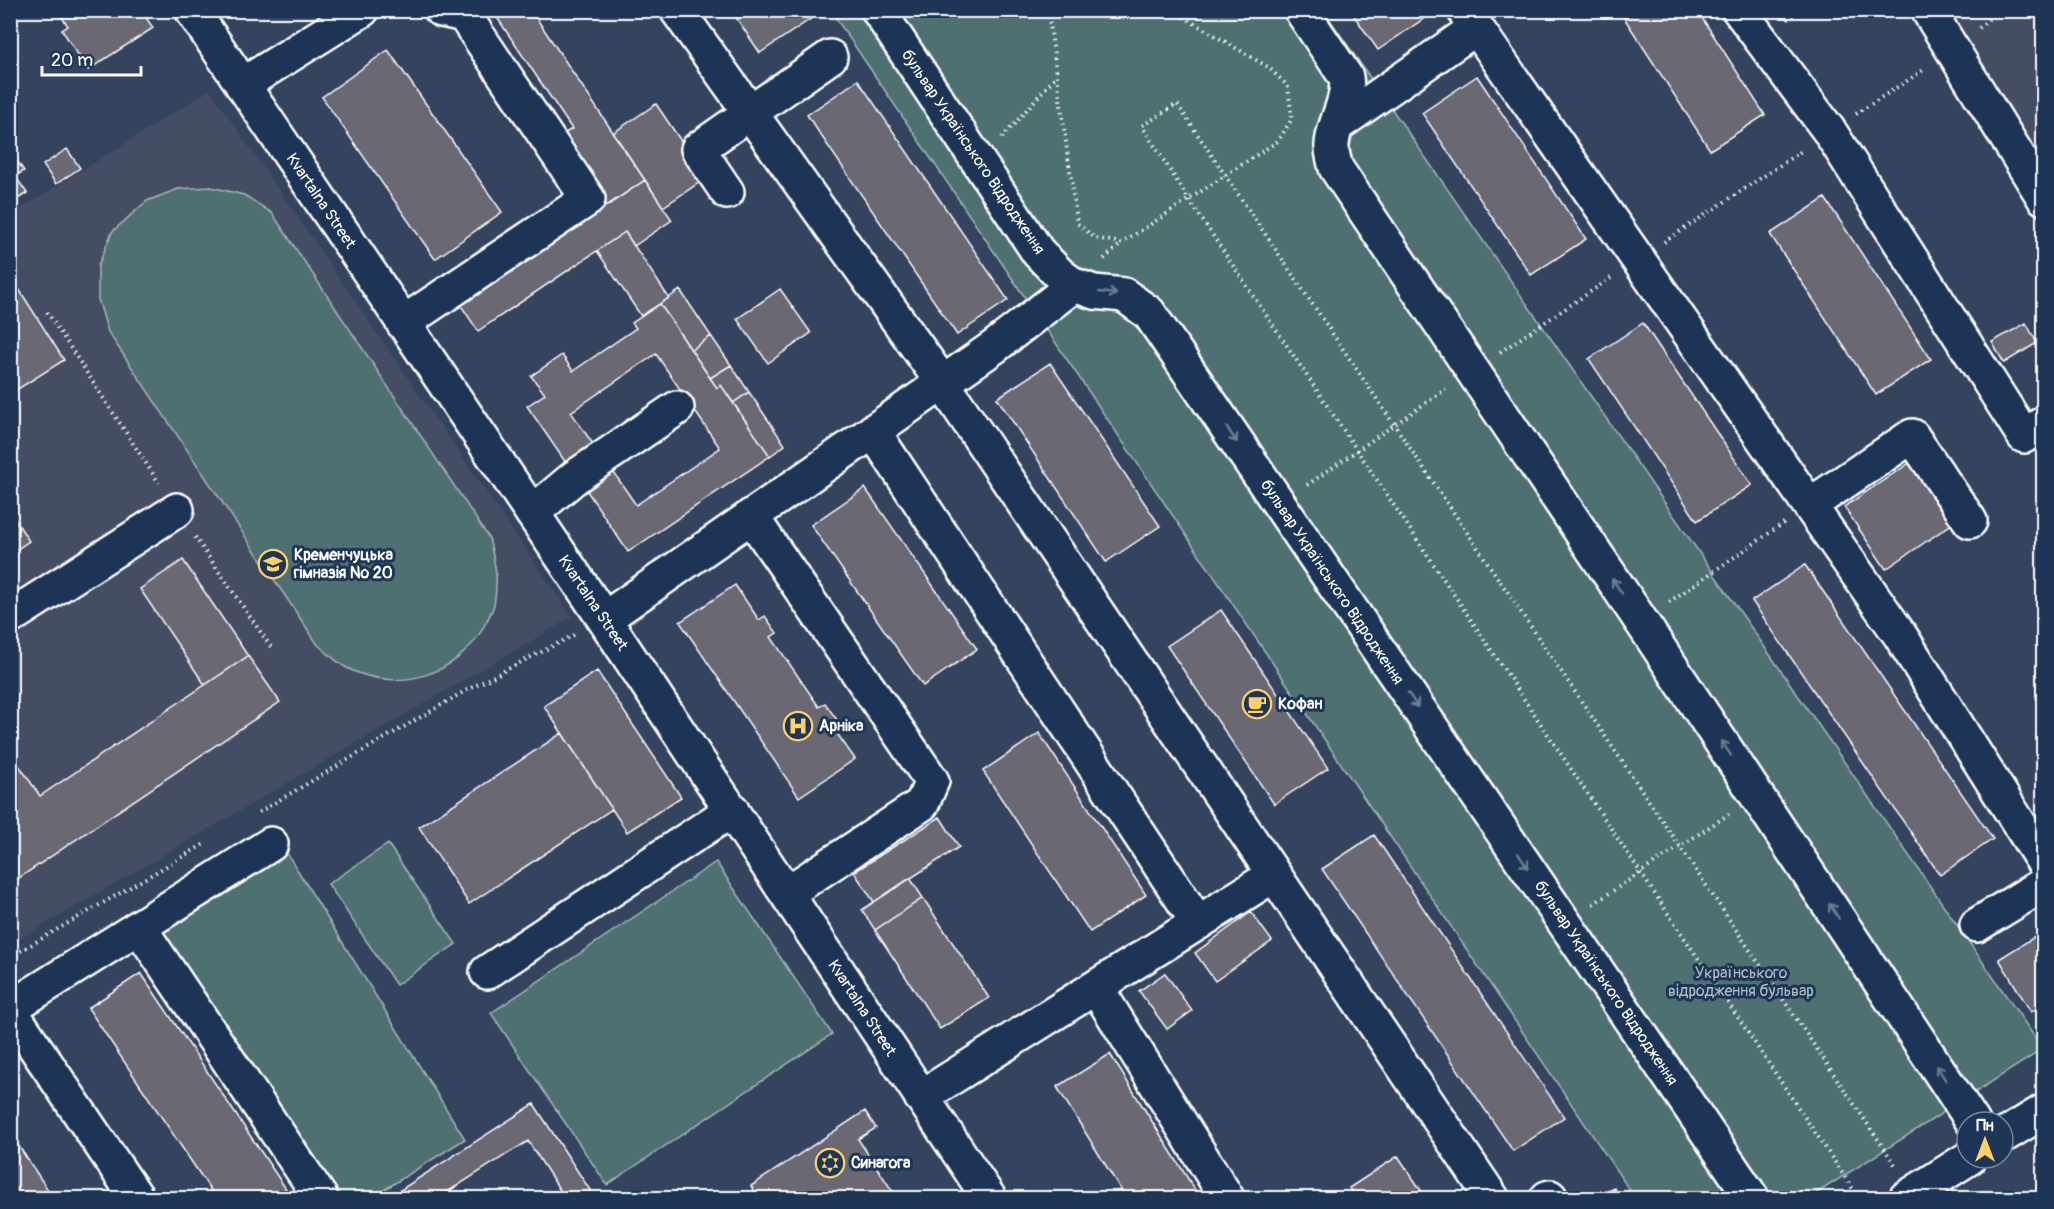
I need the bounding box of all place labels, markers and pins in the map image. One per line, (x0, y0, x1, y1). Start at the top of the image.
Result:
place label: Кременчуцька гімназія № 20 (293, 545, 394, 583)
school or university icon: Кременчуцька гімназія № 20 (257, 548, 289, 580)
cafe icon: Кофан (1241, 688, 1273, 720)
place label: Кофан (1278, 694, 1323, 714)
hospital icon: Арніка (782, 710, 814, 742)
place label: Арніка (819, 716, 864, 736)
synagogue icon: Синагога (814, 1147, 846, 1179)
place label: Синагога (851, 1153, 911, 1173)

